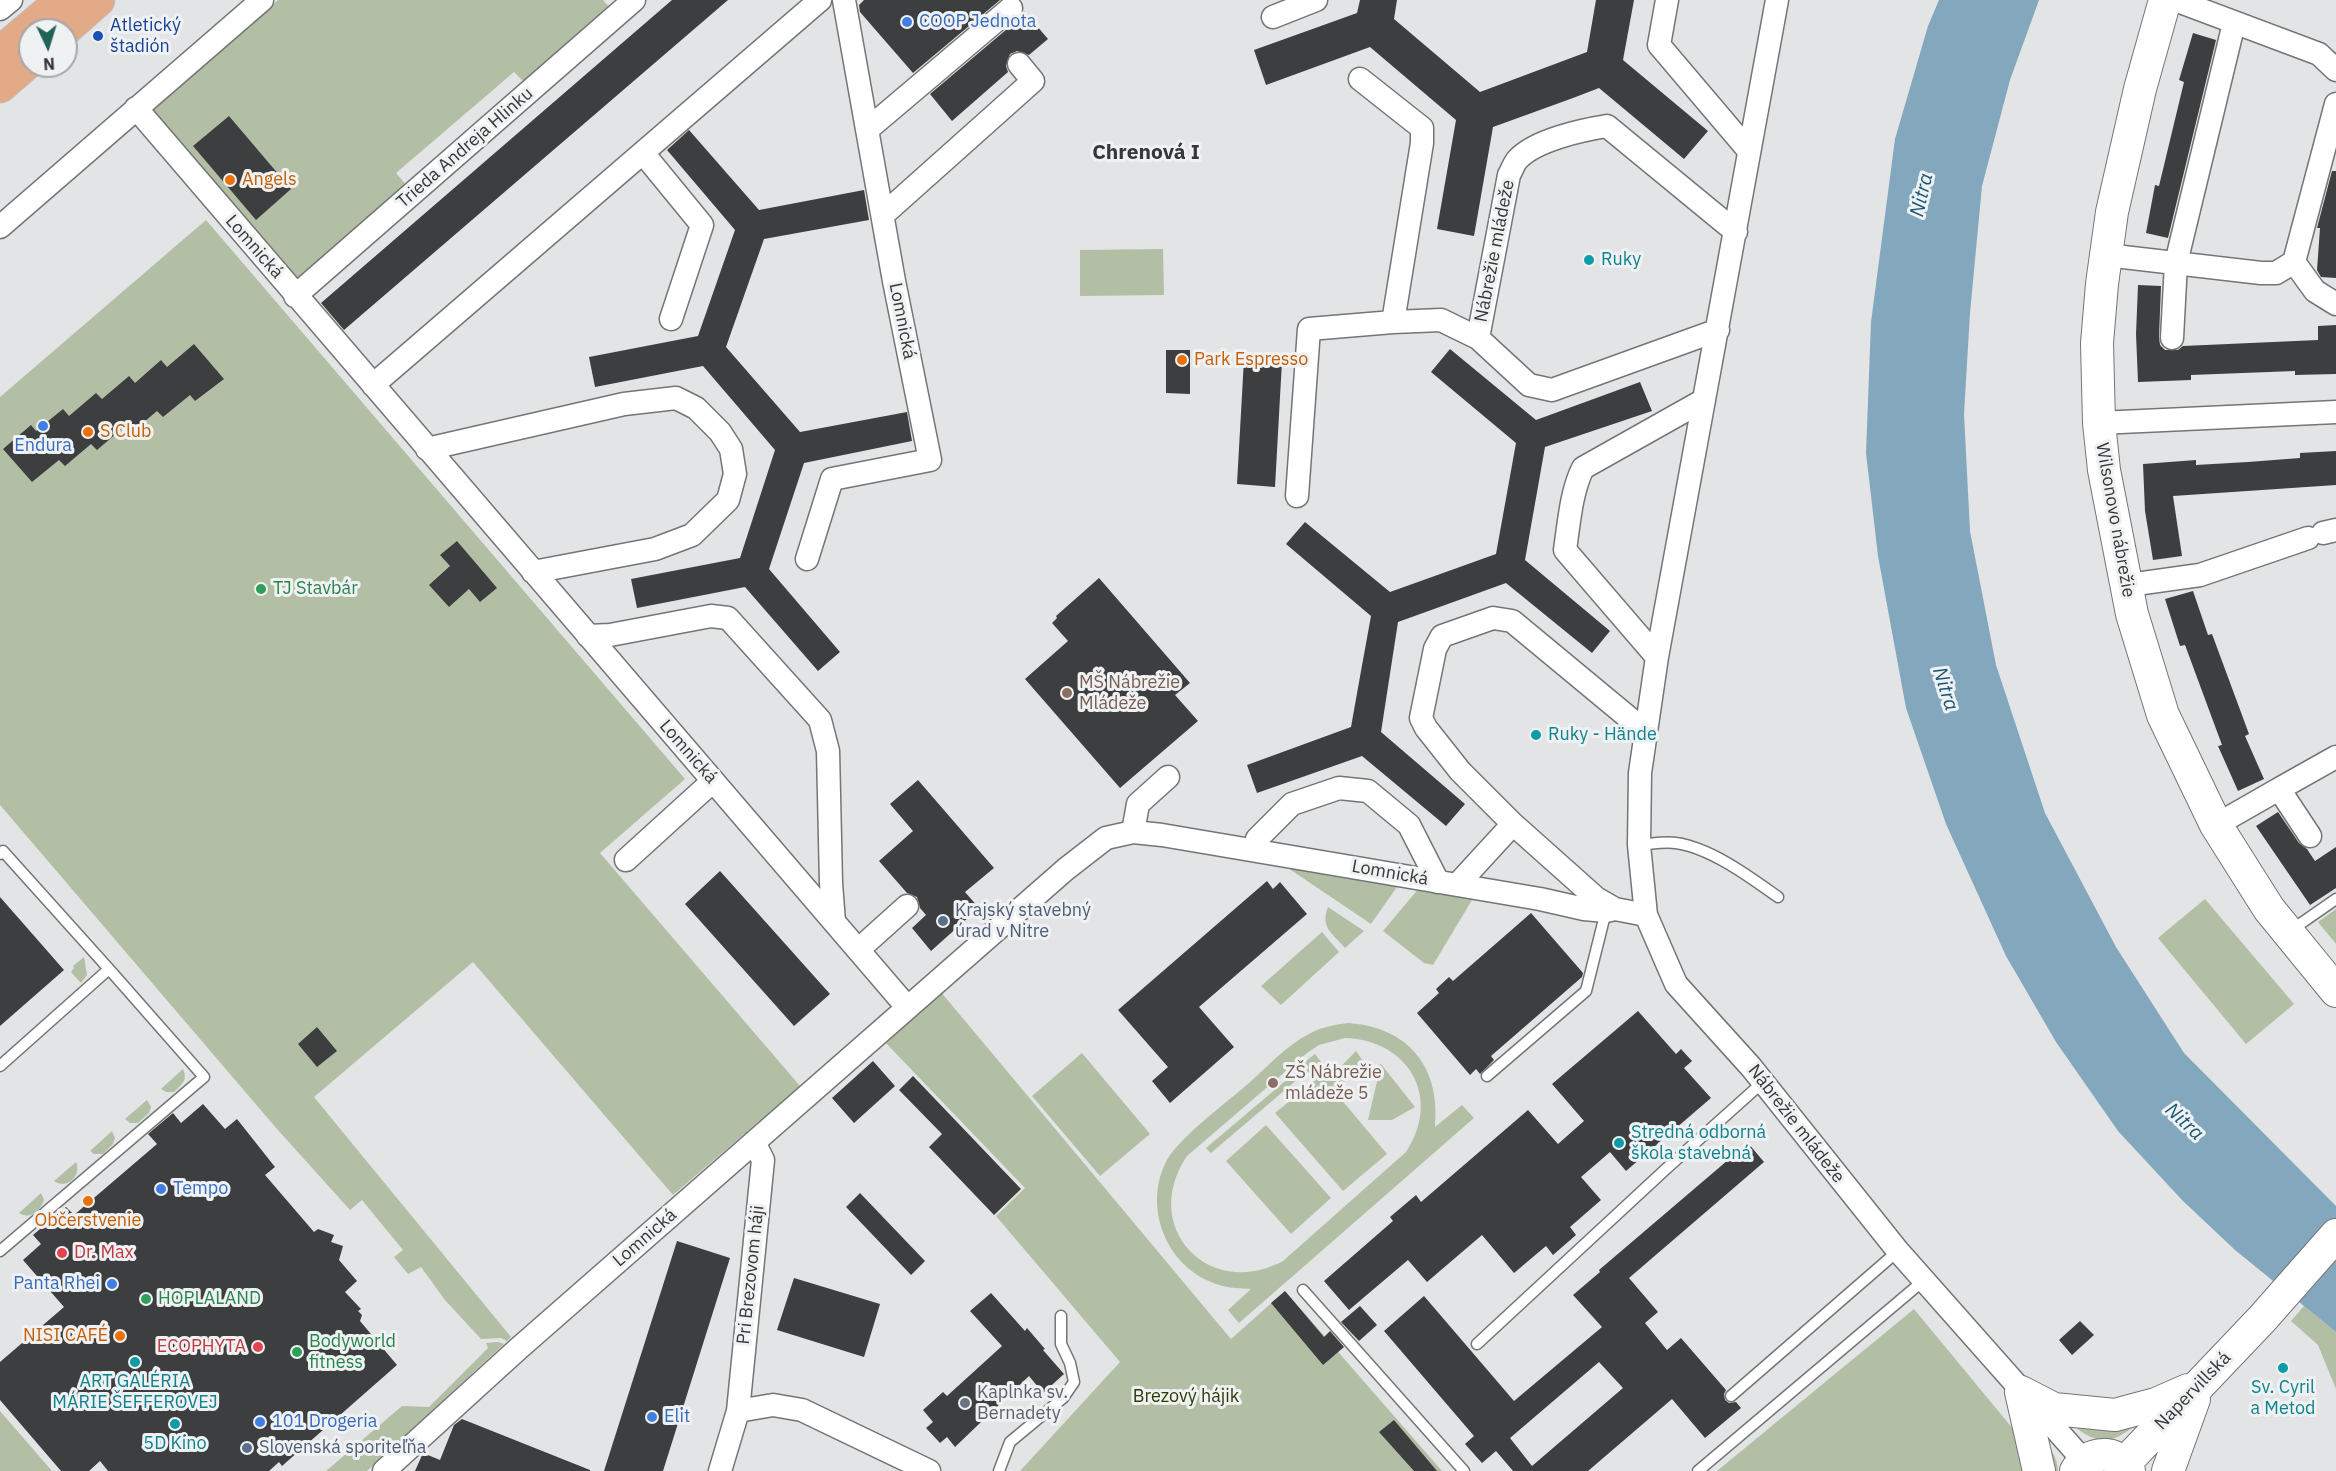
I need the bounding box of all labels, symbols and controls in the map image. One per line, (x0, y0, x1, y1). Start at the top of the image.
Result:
place label: COOP Jednota (919, 11, 1036, 33)
place label: Atletický štadión (110, 15, 181, 57)
marker: COOP Jednota (900, 15, 914, 29)
north arrow (18, 18, 78, 78)
marker: Atletický štadión (91, 29, 105, 43)
text: N (43, 54, 56, 74)
street label: Trieda Andreja Hlinku (392, 83, 538, 213)
district label: Chrenová I (1092, 140, 1200, 166)
place label: Angels (242, 169, 297, 191)
water label: Nitra (1905, 171, 1939, 219)
marker: Angels (223, 173, 237, 187)
street label: Nábrežie mládeže (1471, 178, 1519, 324)
street label: Lomnická (220, 211, 288, 283)
place label: Ruky (1601, 249, 1641, 271)
marker: Ruky (1582, 253, 1596, 267)
street label: Lomnická (884, 281, 920, 361)
place label: Park Espresso (1194, 349, 1308, 371)
marker: Park Espresso (1175, 353, 1189, 367)
marker: Endura (36, 419, 50, 433)
place label: S Club (100, 421, 151, 443)
marker: S Club (81, 425, 95, 439)
place label: Endura (14, 435, 72, 457)
street label: Wilsonovo nábrežie (2091, 441, 2139, 599)
place label: TJ Stavbár (273, 578, 358, 600)
marker: TJ Stavbár (254, 582, 268, 596)
water label: Nitra (1927, 664, 1963, 714)
place label: MŠ Nábrežie Mládeže (1079, 672, 1180, 714)
marker: MŠ Nábrežie Mládeže (1060, 686, 1074, 700)
street label: Lomnická (654, 716, 722, 788)
place label: Ruky - Hände (1548, 724, 1657, 746)
marker: Ruky - Hände (1529, 728, 1543, 742)
street label: Lomnická (1350, 856, 1430, 890)
place label: Krajský stavebný úrad v Nitre (955, 900, 1091, 942)
marker: Krajský stavebný úrad v Nitre (936, 914, 950, 928)
street label: Nábrežie mládeže (1743, 1060, 1849, 1188)
place label: ZŠ Nábrežie mládeže 5 (1285, 1062, 1382, 1104)
marker: ZŠ Nábrežie mládeže 5 (1266, 1076, 1280, 1090)
water label: Nitra (2160, 1098, 2208, 1146)
place label: Stredná odborná škola stavebná (1631, 1122, 1766, 1164)
marker: Stredná odborná škola stavebná (1612, 1136, 1626, 1150)
place label: Tempo (173, 1178, 228, 1200)
marker: Tempo (154, 1182, 168, 1196)
marker: Občerstvenie (81, 1194, 95, 1208)
street label: Lomnická (609, 1204, 681, 1272)
street label: Pri Brezovom háji (733, 1204, 769, 1346)
place label: Občerstvenie (35, 1210, 141, 1232)
place label: Dr. Max (74, 1242, 134, 1264)
marker: Dr. Max (55, 1246, 69, 1260)
place label: Panta Rhei (13, 1273, 100, 1295)
marker: Panta Rhei (105, 1277, 119, 1291)
place label: HOPLALAND (158, 1288, 261, 1310)
marker: HOPLALAND (139, 1292, 153, 1306)
place label: NISI CAFÉ (23, 1325, 108, 1347)
marker: NISI CAFÉ (113, 1329, 127, 1343)
place label: Bodyworld fitness (309, 1331, 396, 1374)
place label: ECOPHYTA (157, 1336, 246, 1358)
marker: ECOPHYTA (251, 1340, 265, 1354)
marker: Bodyworld fitness (290, 1345, 304, 1359)
street label: Napervillská (2150, 1347, 2236, 1435)
marker: ART GALÉRIA MÁRIE ŠEFFEROVEJ (128, 1355, 142, 1369)
marker: Sv. Cyril a Metod (2276, 1361, 2290, 1375)
place label: ART GALÉRIA MÁRIE ŠEFFEROVEJ (52, 1371, 218, 1414)
place label: Sv. Cyril a Metod (2250, 1377, 2316, 1420)
place label: Kaplnka sv. Bernadety (977, 1382, 1068, 1424)
park label: Brezový hájik (1133, 1386, 1239, 1408)
marker: Kaplnka sv. Bernadety (958, 1396, 972, 1410)
place label: Elit (664, 1406, 690, 1428)
marker: Elit (645, 1410, 659, 1424)
place label: 101 Drogeria (272, 1411, 377, 1433)
marker: 101 Drogeria (253, 1415, 267, 1429)
marker: 5D Kino (168, 1417, 182, 1431)
place label: 5D Kino (143, 1433, 207, 1455)
place label: Slovenská sporiteľňa (259, 1437, 426, 1459)
marker: Slovenská sporiteľňa (240, 1441, 254, 1455)

